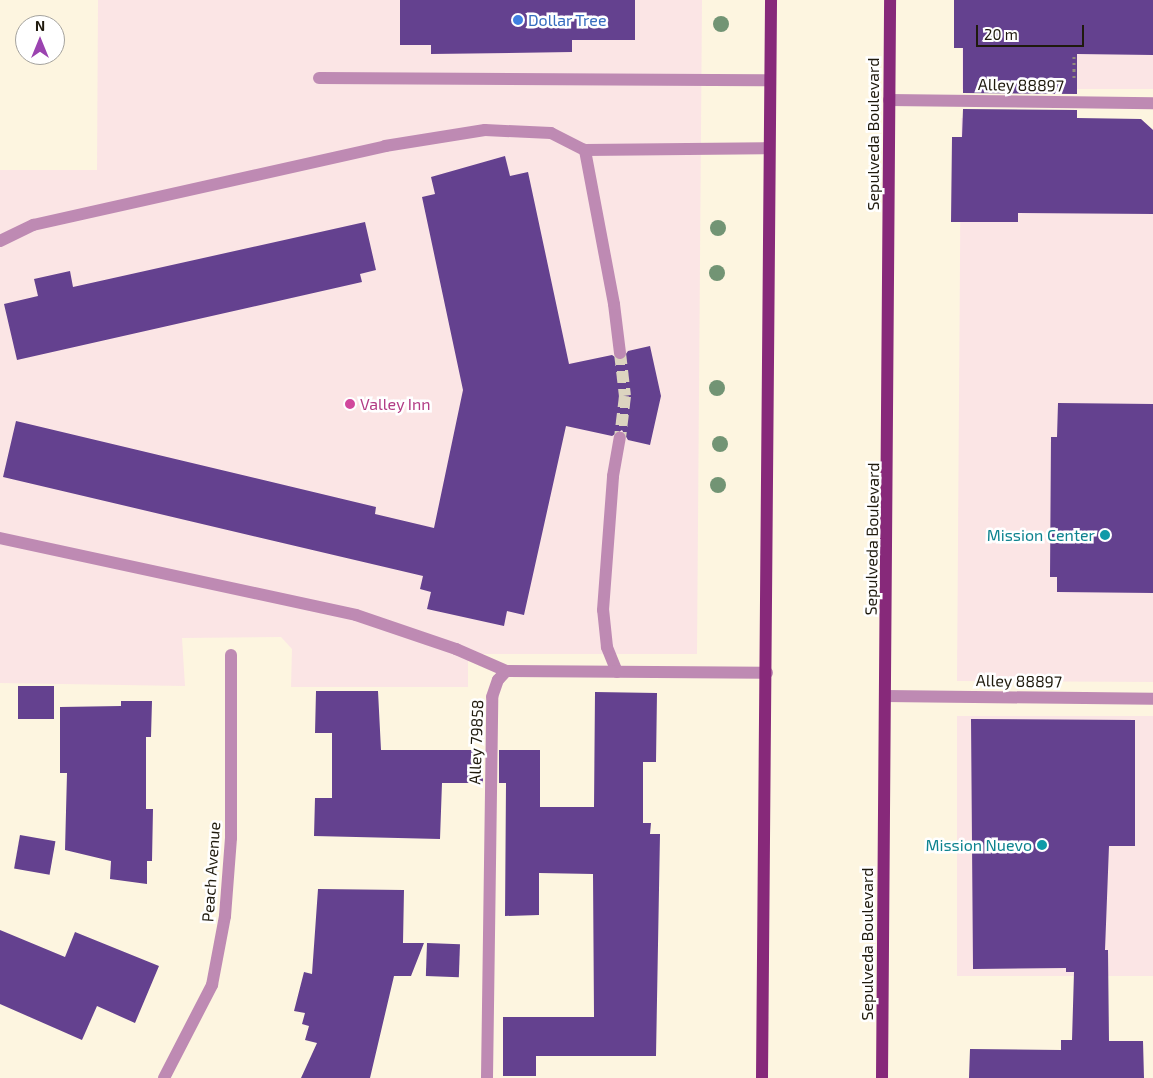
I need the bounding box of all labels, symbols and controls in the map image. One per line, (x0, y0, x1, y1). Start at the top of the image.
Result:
place label: Dollar Tree (528, 10, 607, 30)
marker: Dollar Tree (512, 14, 524, 26)
north arrow (15, 15, 65, 65)
scale bar (978, 15, 1086, 47)
text: N (35, 17, 45, 34)
text: 20 m (984, 25, 1018, 43)
street label: Sepulveda Boulevard (863, 58, 883, 210)
street label: Alley 88897 (978, 75, 1064, 95)
place label: Valley Inn (360, 394, 431, 414)
marker: Valley Inn (344, 398, 356, 410)
street label: Sepulveda Boulevard (861, 462, 883, 616)
place label: Mission Center (987, 525, 1095, 545)
marker: Mission Center (1099, 529, 1111, 541)
street label: Alley 88897 (976, 671, 1062, 691)
street label: Alley 79858 (465, 699, 487, 785)
street label: Peach Avenue (198, 821, 224, 923)
place label: Mission Nuevo (925, 835, 1032, 855)
marker: Mission Nuevo (1036, 839, 1048, 851)
street label: Sepulveda Boulevard (857, 868, 877, 1020)

